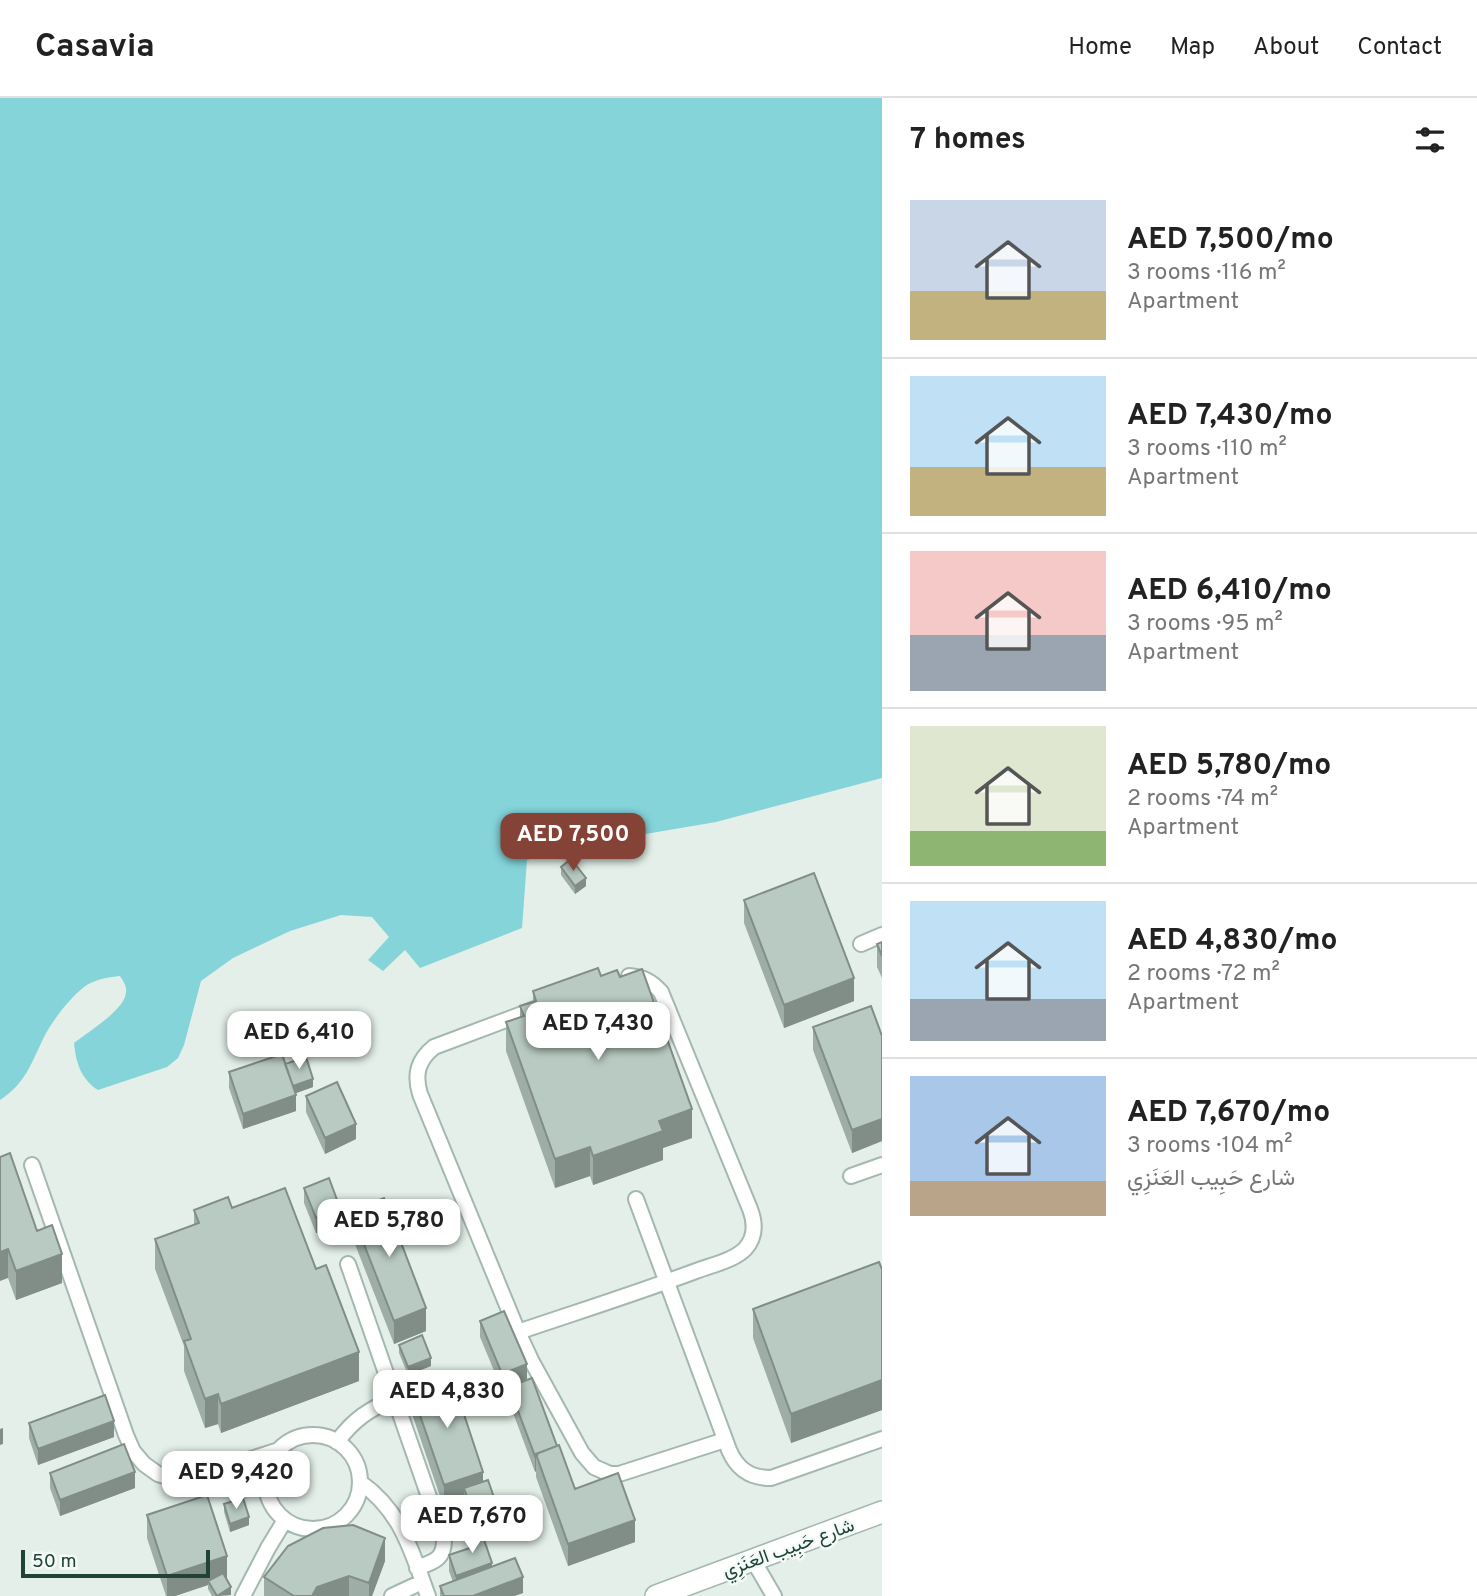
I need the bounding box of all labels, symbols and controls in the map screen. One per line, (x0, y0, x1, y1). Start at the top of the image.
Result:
text: Casavia (35, 27, 155, 69)
text: Home (1068, 33, 1132, 63)
text: Map (1170, 33, 1215, 63)
text: About (1253, 33, 1319, 63)
text: Contact (1357, 33, 1442, 63)
icon: filters (1411, 121, 1449, 159)
text: 7 homes (910, 122, 1026, 159)
text: AED 7,500/mo (1127, 222, 1334, 259)
icon: home (966, 228, 1050, 312)
text: 3 rooms · 116 m² (1127, 259, 1286, 288)
text: Apartment (1127, 288, 1239, 317)
text: AED 7,430/mo (1127, 398, 1332, 435)
icon: home (966, 404, 1050, 488)
text: 3 rooms · 110 m² (1127, 435, 1287, 464)
text: Apartment (1127, 464, 1239, 493)
text: AED 6,410/mo (1127, 573, 1332, 610)
icon: home (966, 579, 1050, 663)
text: 3 rooms · 95 m² (1127, 610, 1283, 639)
text: Apartment (1127, 639, 1239, 668)
text: AED 5,780/mo (1127, 748, 1331, 785)
icon: home (966, 754, 1050, 838)
text: 2 rooms · 74 m² (1127, 785, 1278, 814)
pin: AED 7,500 (493, 814, 653, 873)
text: Apartment (1127, 814, 1239, 843)
text: AED 7,500 (516, 821, 630, 850)
text: AED 4,830/mo (1127, 923, 1338, 960)
icon: home (966, 929, 1050, 1013)
text: 2 rooms · 72 m² (1127, 960, 1280, 989)
text: Apartment (1127, 989, 1239, 1018)
pin: AED 7,430 (518, 1002, 678, 1062)
text: AED 7,430 (542, 1010, 654, 1039)
pin: AED 6,410 (219, 1012, 379, 1071)
text: AED 6,410 (243, 1019, 355, 1048)
text: AED 7,670/mo (1127, 1095, 1330, 1132)
icon: home (966, 1104, 1050, 1188)
text: 3 rooms · 104 m² (1127, 1132, 1292, 1161)
text: شارع حَبِيب العَنَزِي (1127, 1165, 1295, 1194)
pin: AED 5,780 (309, 1200, 469, 1259)
text: AED 5,780 (333, 1207, 445, 1236)
pin: AED 4,830 (367, 1370, 527, 1430)
text: AED 4,830 (389, 1378, 505, 1407)
pin: AED 9,420 (156, 1452, 316, 1511)
text: AED 9,420 (178, 1459, 294, 1488)
pin: AED 7,670 (392, 1496, 552, 1555)
text: AED 7,670 (417, 1503, 527, 1532)
street label: شارع حَبِيب العَنَزِي (719, 1514, 859, 1586)
scale bar (21, 1547, 210, 1579)
text: 50 m (32, 1550, 77, 1574)

